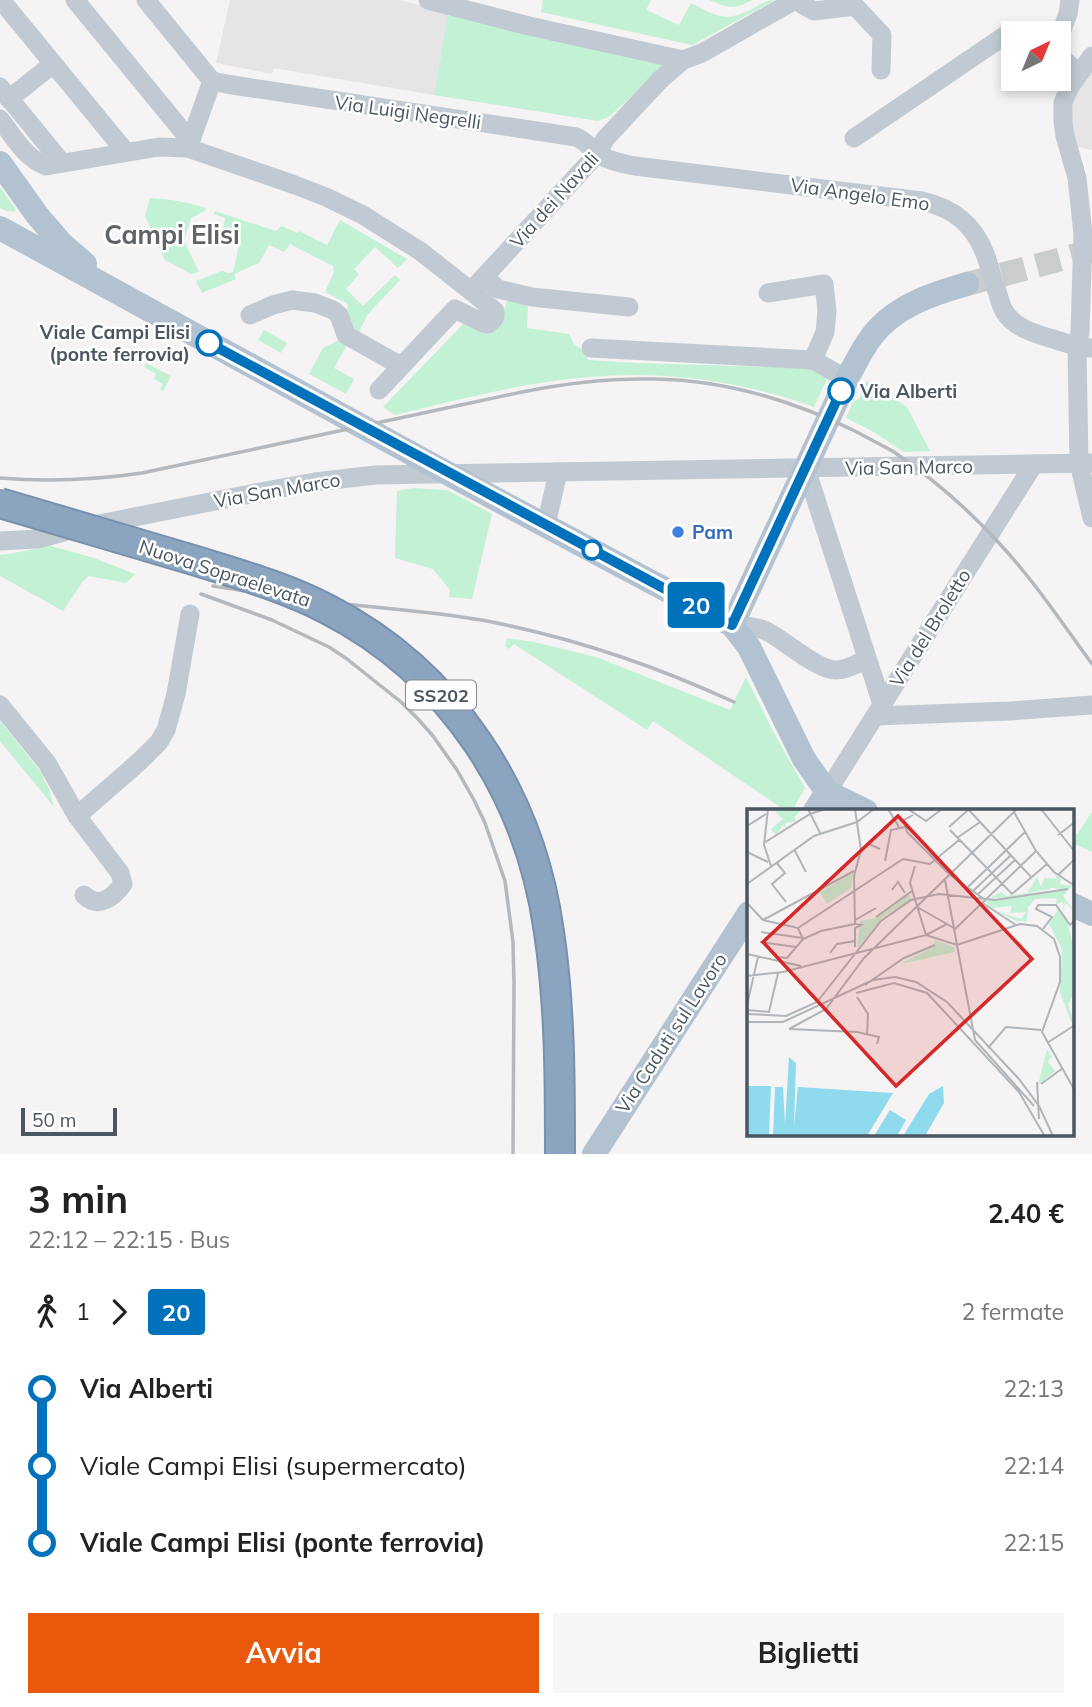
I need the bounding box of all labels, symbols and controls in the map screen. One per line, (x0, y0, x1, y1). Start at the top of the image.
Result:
north arrow (1001, 21, 1071, 91)
map controls (1001, 21, 1071, 91)
street label: Via Luigi Negrelli (333, 90, 483, 134)
street label: Via dei Navali (505, 147, 603, 253)
street label: Via Angelo Emo (789, 172, 931, 216)
district label: Campi Elisi (104, 218, 240, 251)
place label: Viale Campi Elisi (ponte ferrovia) (39, 320, 190, 366)
marker: Viale Campi Elisi (ponte ferrovia) (196, 330, 222, 356)
marker: Via Alberti (828, 378, 854, 404)
place label: Via Alberti (859, 379, 957, 403)
street label: Via San Marco (845, 454, 973, 480)
street label: Via San Marco (212, 467, 342, 513)
place label: Pam (692, 520, 733, 544)
marker: Pam (670, 524, 686, 540)
street label: Nuova Sopraelevata (136, 534, 314, 612)
unlabelled marker (582, 540, 602, 560)
street label: Via del Broletto (884, 565, 976, 691)
line badge: 20 (664, 582, 728, 628)
text: 20 (682, 590, 710, 620)
road number: SS202 (406, 680, 476, 710)
inset map (747, 809, 1074, 1136)
street label: Via Caduti sul Lavoro (610, 948, 732, 1118)
scale bar (21, 1105, 117, 1137)
text: 50 m (32, 1108, 76, 1132)
text: 3 min (28, 1175, 128, 1223)
text: 2.40 € (988, 1197, 1064, 1230)
text: 22:12 – 22:15 · Bus (28, 1225, 230, 1254)
icon: walk (28, 1293, 66, 1331)
icon: forward (100, 1293, 138, 1331)
text: 1 (76, 1297, 90, 1326)
text: 20 (162, 1297, 191, 1327)
text: 2 fermate (961, 1297, 1064, 1326)
text: Via Alberti (80, 1372, 213, 1405)
text: 22:13 (1004, 1374, 1064, 1403)
text: Viale Campi Elisi (supermercato) (80, 1449, 467, 1482)
text: 22:14 (1004, 1451, 1064, 1480)
text: Viale Campi Elisi (ponte ferrovia) (80, 1526, 485, 1559)
text: 22:15 (1004, 1528, 1064, 1557)
button: Avvia (28, 1613, 539, 1693)
button: Biglietti (553, 1613, 1064, 1693)

